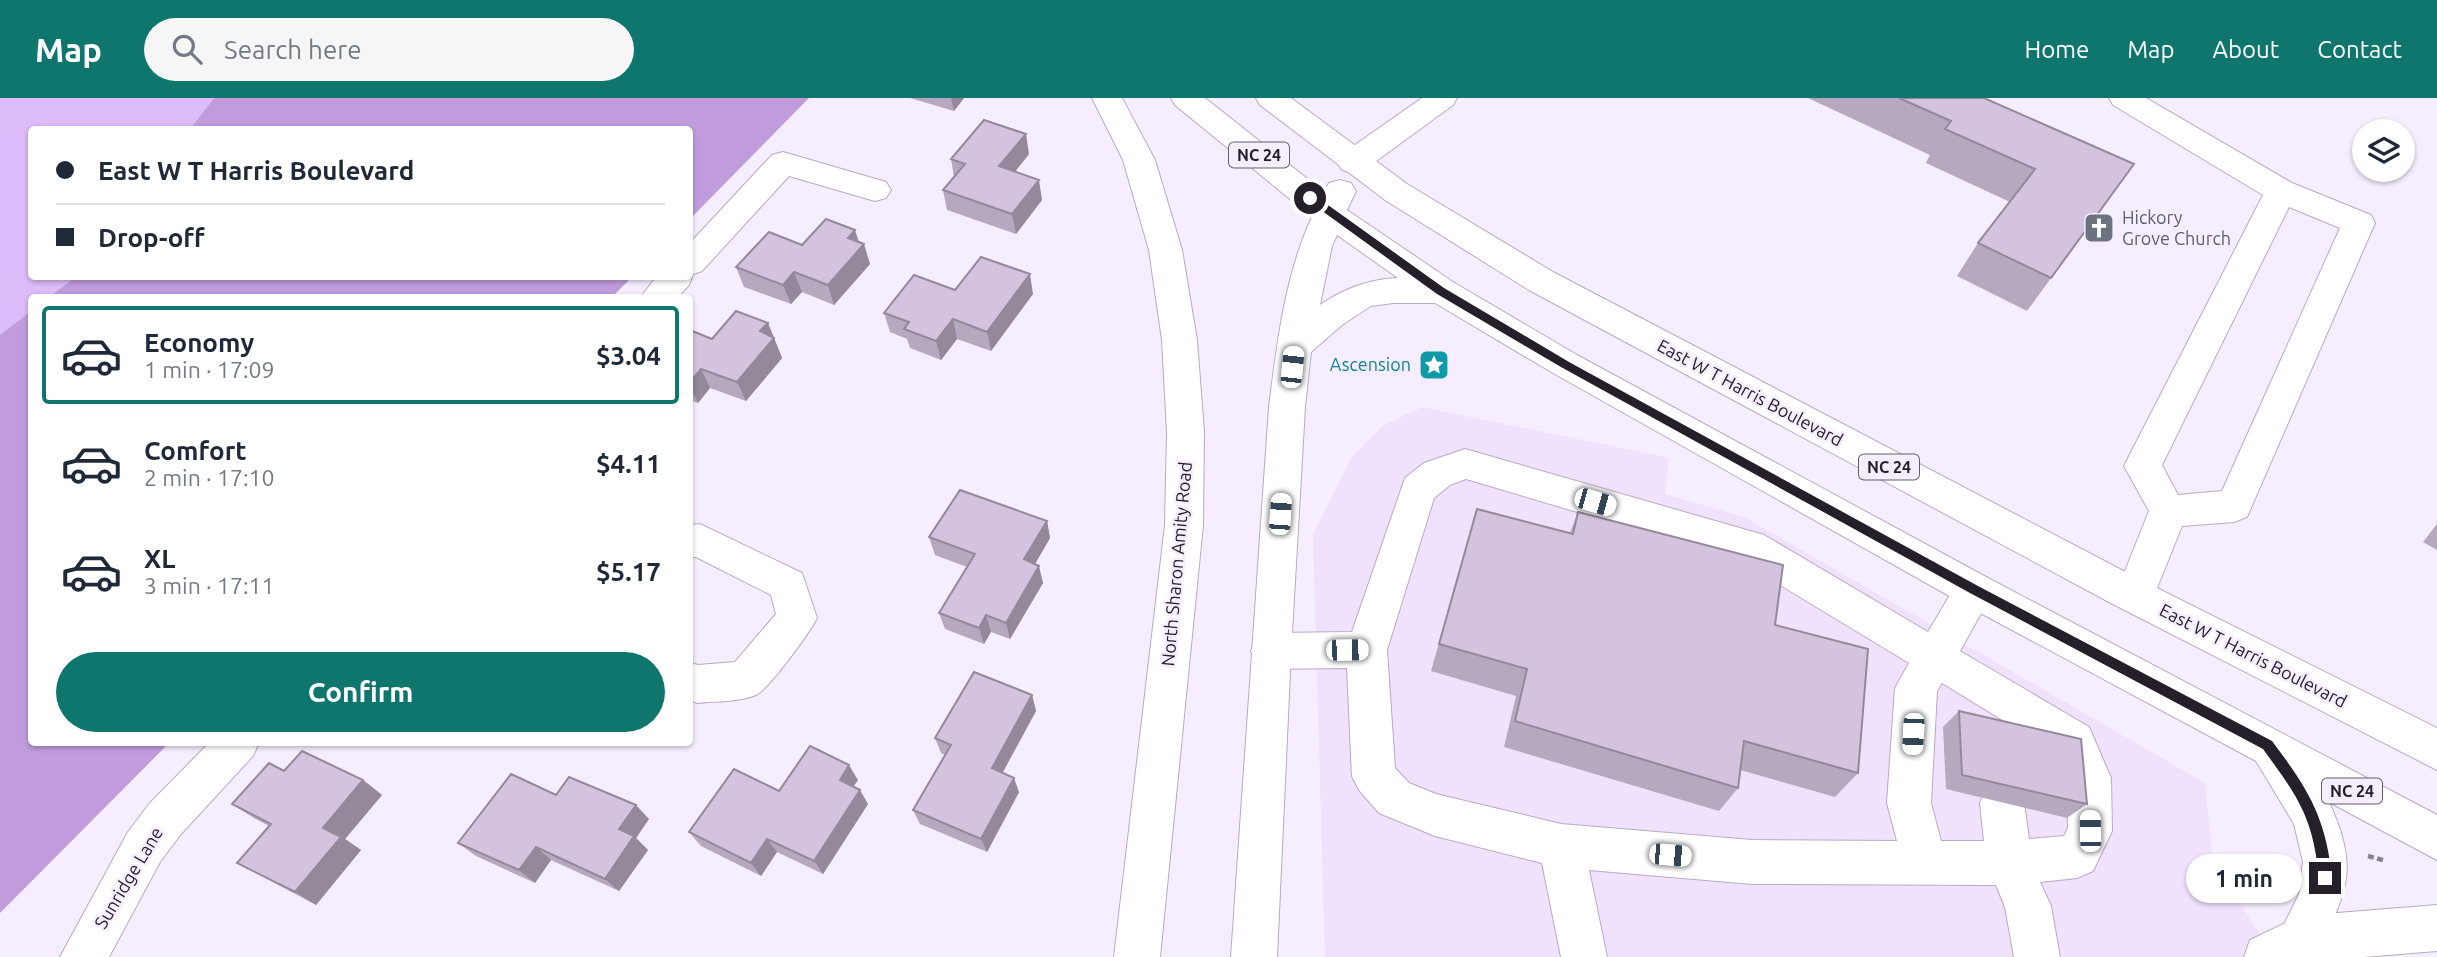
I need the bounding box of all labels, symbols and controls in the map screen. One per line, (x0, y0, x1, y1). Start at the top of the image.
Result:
search box (144, 18, 634, 81)
icon: search (168, 30, 206, 68)
text: Map (35, 31, 102, 68)
text: Search here (224, 35, 362, 64)
text: Home (2024, 36, 2089, 63)
text: Map (2127, 36, 2174, 63)
text: About (2212, 36, 2279, 63)
text: Contact (2317, 36, 2402, 63)
map controls (2352, 119, 2415, 182)
button: layers (2352, 119, 2415, 182)
road number: NC 24 (1229, 142, 1289, 167)
text: East W T Harris Boulevard (98, 156, 414, 185)
route start (1294, 182, 1326, 214)
place label: Hickory Grove Church (2122, 207, 2231, 248)
church icon: Hickory Grove Church (2082, 211, 2116, 245)
text: Drop-off (98, 223, 205, 252)
icon: car (60, 324, 123, 387)
text: Economy (144, 328, 254, 357)
street label: East W T Harris Boulevard (1654, 335, 1847, 450)
text: $3.04 (596, 341, 661, 370)
car (1280, 345, 1305, 389)
place icon: Ascension (1417, 348, 1451, 382)
place label: Ascension (1330, 354, 1411, 374)
text: 1 min · 17:09 (144, 357, 275, 382)
icon: car (60, 432, 123, 495)
text: Comfort (144, 436, 247, 465)
text: $4.11 (596, 449, 661, 478)
road number: NC 24 (1859, 454, 1919, 480)
street label: North Sharon Amity Road (1157, 461, 1195, 667)
text: 2 min · 17:10 (144, 465, 275, 490)
car (1572, 486, 1619, 518)
car (1269, 492, 1292, 536)
icon: car (60, 540, 123, 603)
text: XL (144, 544, 175, 573)
text: $5.17 (596, 557, 661, 586)
text: 3 min · 17:11 (144, 573, 275, 598)
street label: East W T Harris Boulevard (2157, 599, 2350, 711)
car (1326, 639, 1369, 661)
button: Confirm (56, 652, 665, 732)
car (1902, 712, 1925, 756)
road number: NC 24 (2322, 778, 2382, 804)
car (2080, 810, 2101, 852)
street label: Sunridge Lane (90, 823, 166, 932)
car (1649, 843, 1692, 867)
callout: 1 min (2185, 854, 2300, 902)
route end (2309, 862, 2341, 894)
text: 1 min (2215, 866, 2273, 891)

